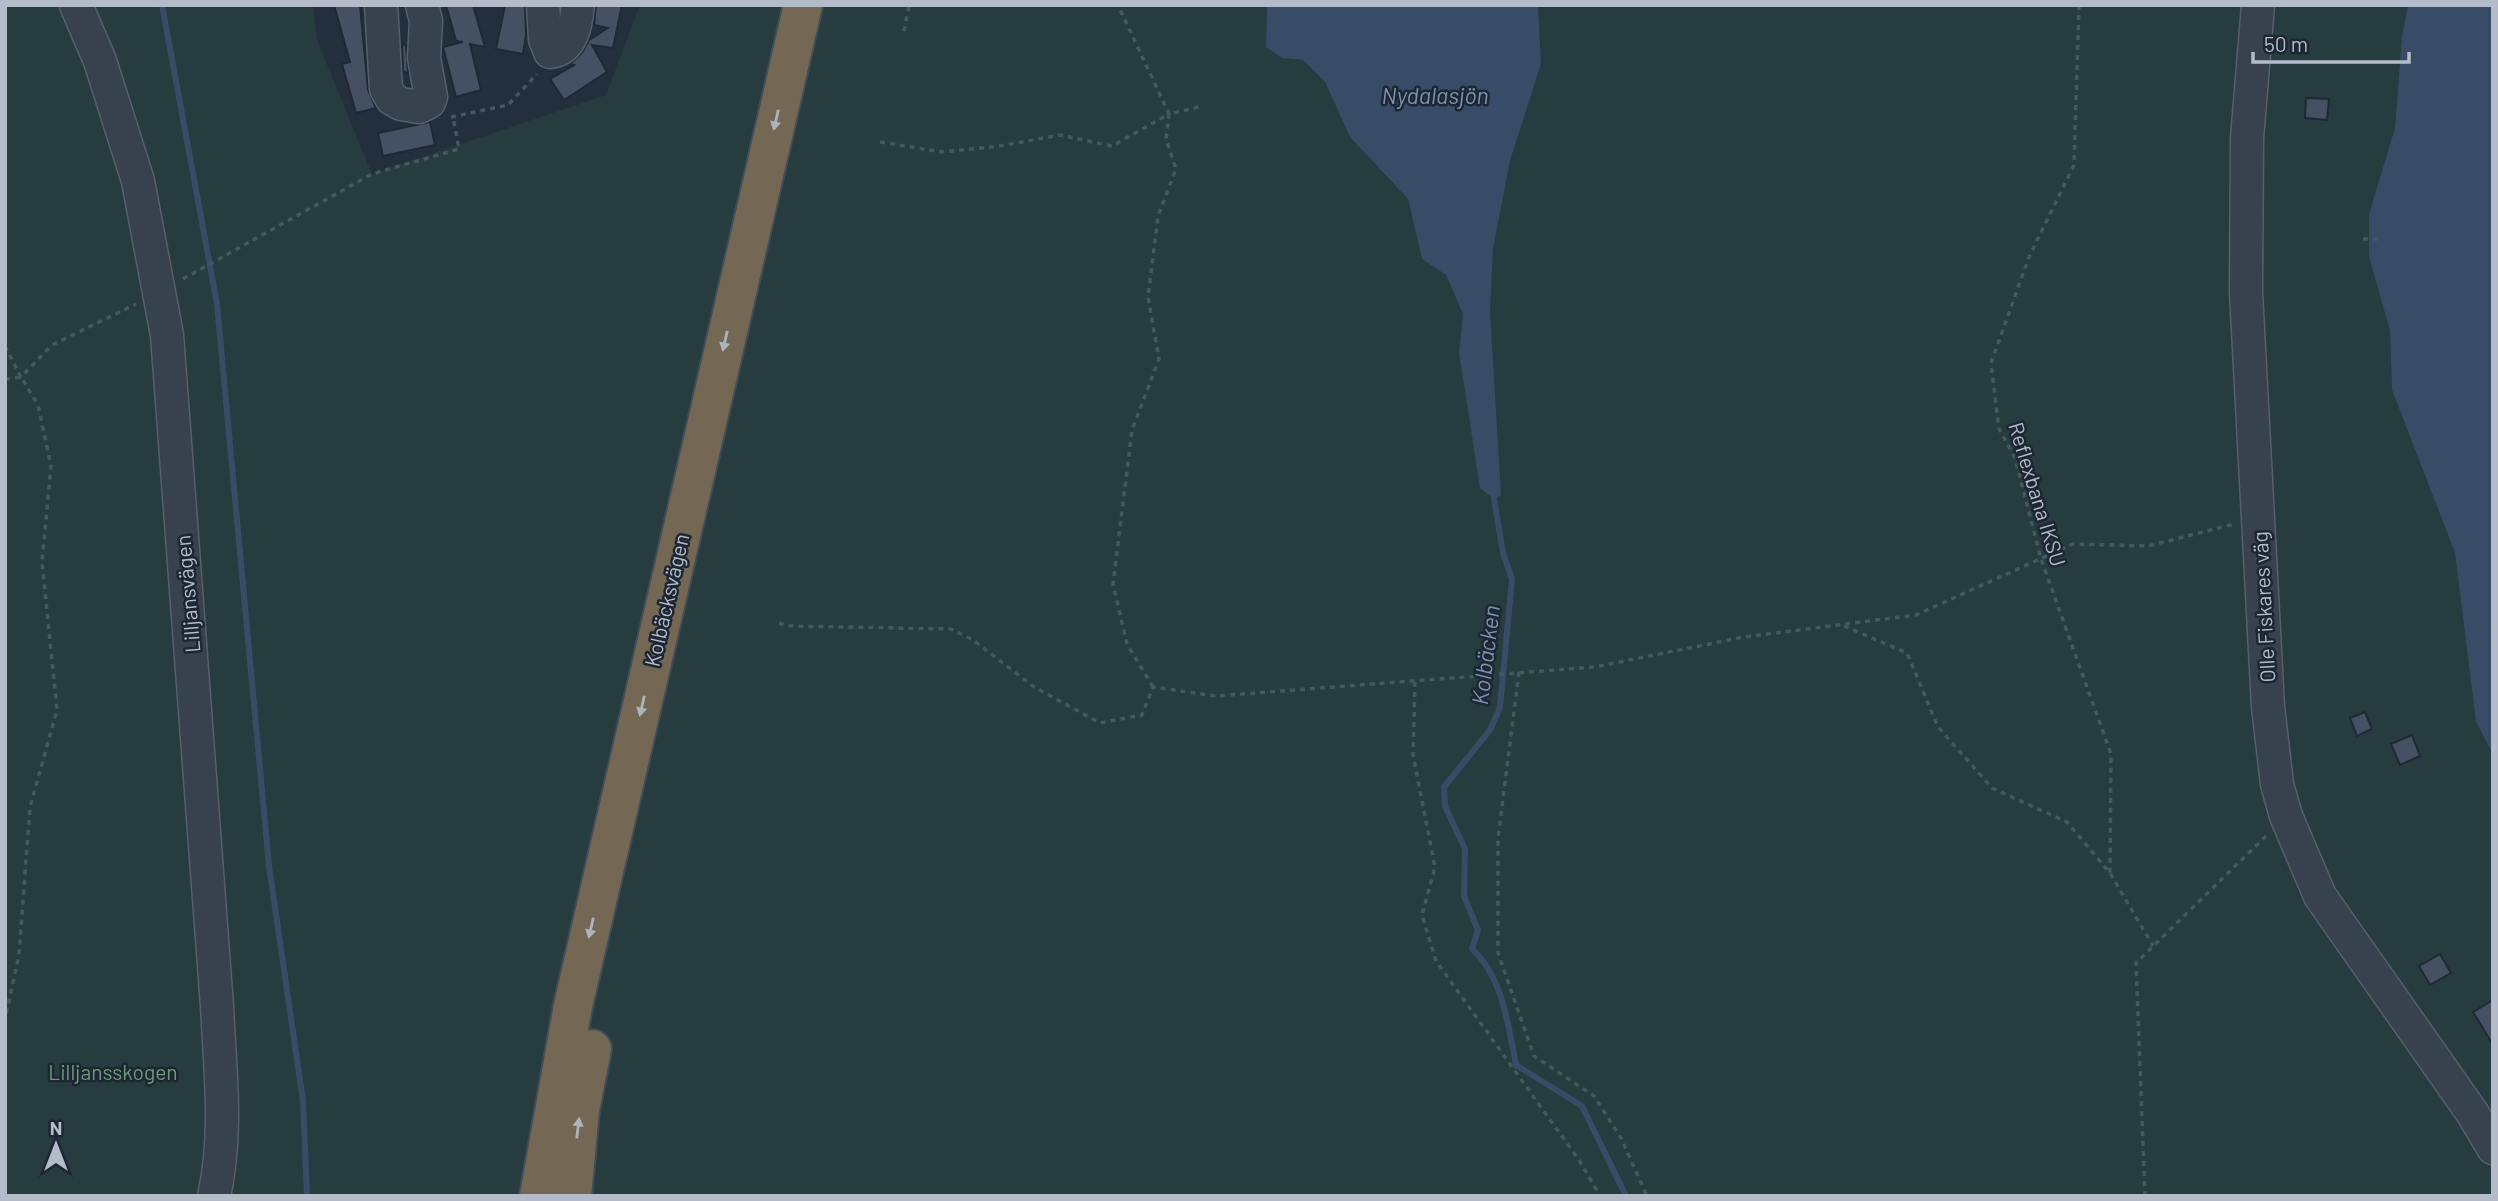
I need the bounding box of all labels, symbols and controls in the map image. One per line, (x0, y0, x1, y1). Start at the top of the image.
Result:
scale bar (2253, 21, 2409, 65)
text: 50 m (2264, 31, 2308, 56)
water label: Nydalasjön (1382, 81, 1488, 109)
one-way arrow (771, 109, 782, 131)
one-way arrow (720, 330, 731, 352)
street label: Reflexbana IKSU (2004, 419, 2072, 569)
street label: Kolbäcksvägen (639, 531, 693, 669)
street label: Olle Fiskares väg (2247, 531, 2279, 683)
street label: Lilljansvägen (169, 534, 205, 654)
water label: Kolbäcken (1465, 604, 1505, 706)
one-way arrow (636, 695, 647, 717)
one-way arrow (586, 917, 597, 939)
park label: Lilljansskogen (48, 1059, 178, 1084)
north arrow (21, 1110, 91, 1180)
text: N (50, 1116, 62, 1139)
one-way arrow (572, 1117, 583, 1139)

